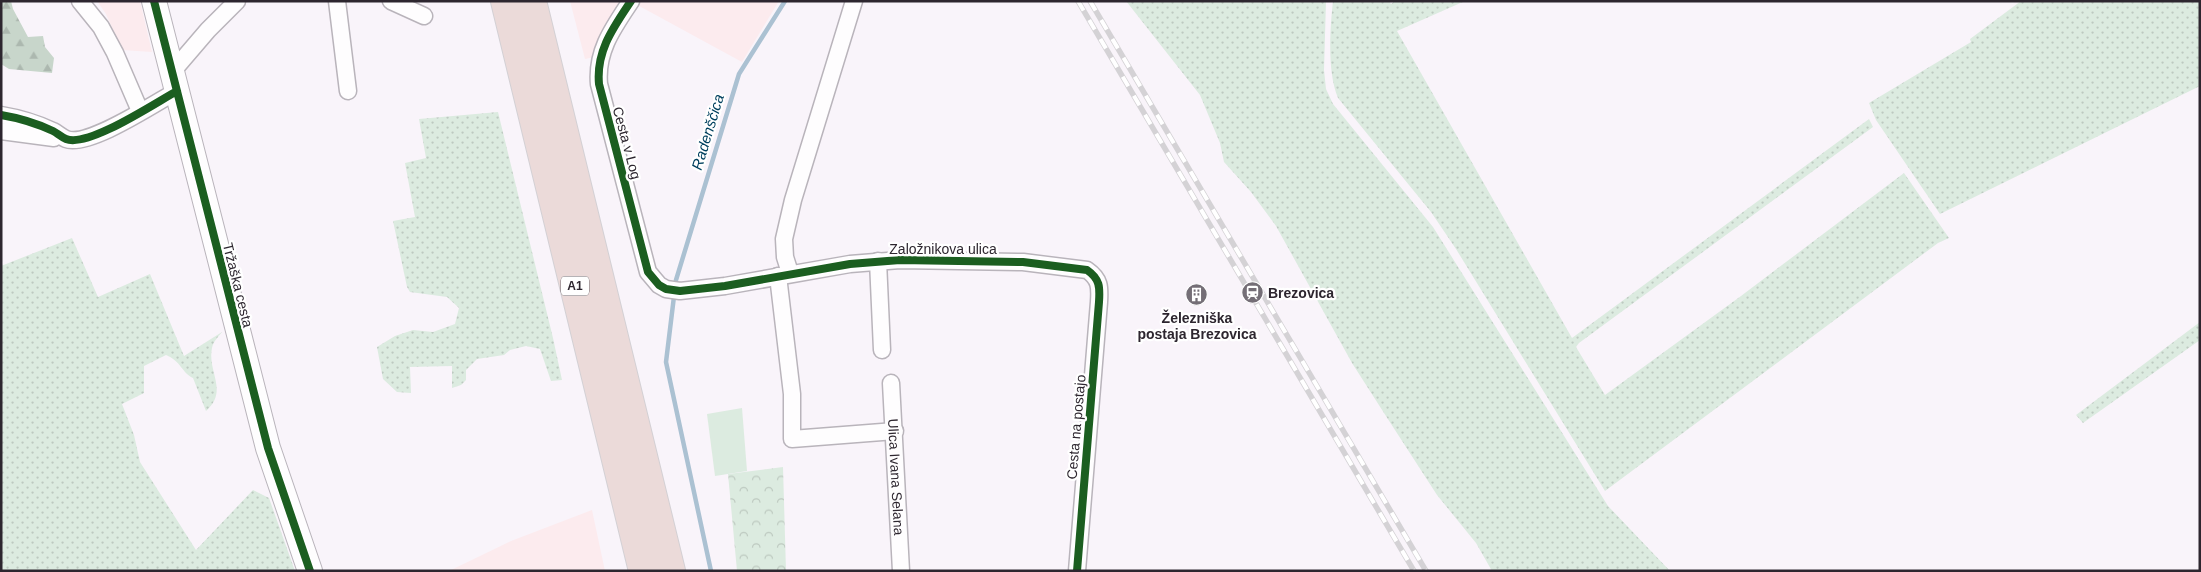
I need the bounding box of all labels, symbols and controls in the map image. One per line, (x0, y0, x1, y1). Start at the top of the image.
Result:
water label: Radenščica (688, 92, 727, 172)
street label: Cesta v Log (610, 105, 644, 181)
street label: Tržaška cesta (220, 241, 256, 329)
street label: Založnikova ulica (889, 241, 997, 257)
road number: A1 (561, 276, 589, 296)
station icon: Brezovica (1240, 281, 1264, 305)
building icon: Železniška postaja Brezovica (1185, 283, 1209, 307)
place label: Brezovica (1268, 285, 1334, 301)
place label: Železniška postaja Brezovica (1137, 309, 1257, 342)
street label: Cesta na postajo (1063, 374, 1089, 480)
street label: Ulica Ivana Selana (885, 418, 907, 536)

